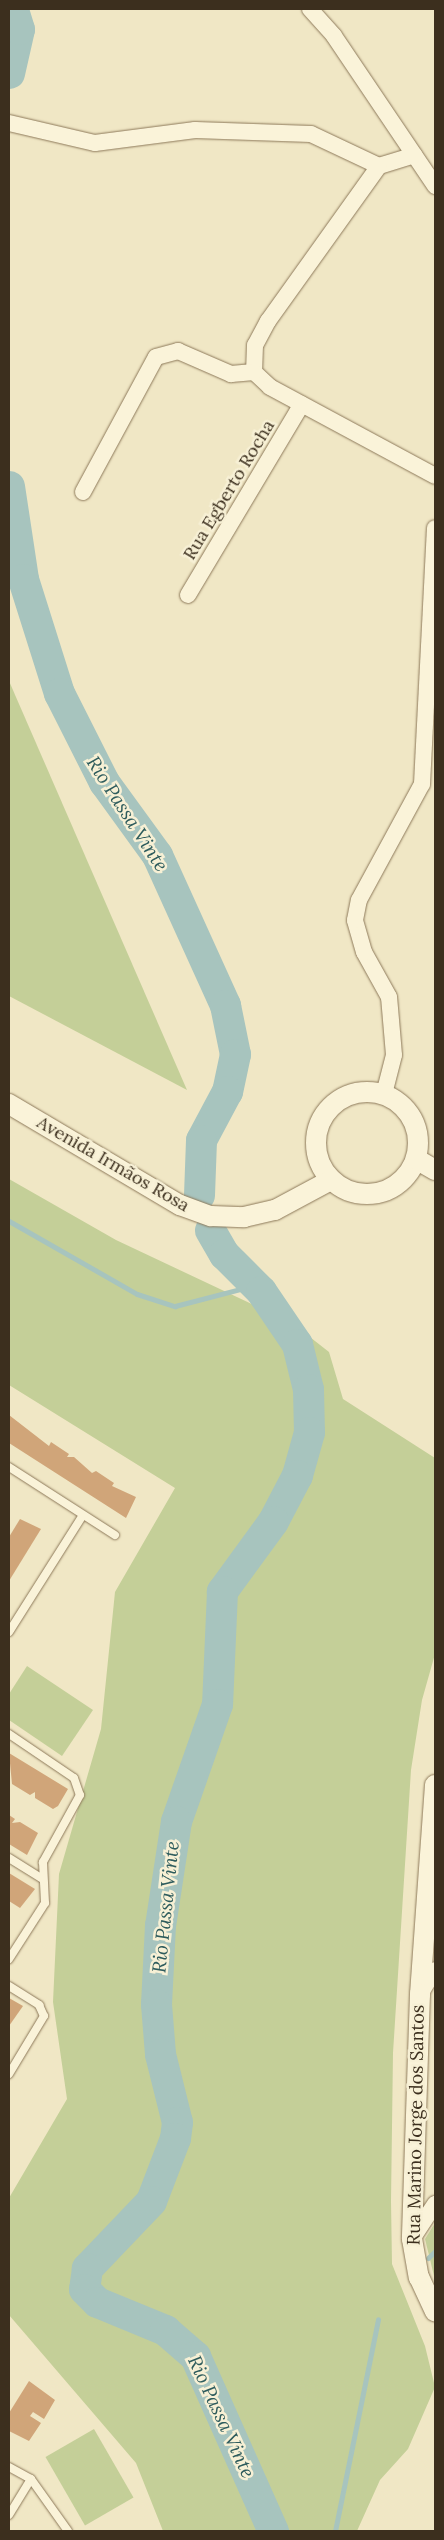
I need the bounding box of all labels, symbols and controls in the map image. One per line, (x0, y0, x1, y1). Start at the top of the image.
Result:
street label: Rua Egberto Rocha (179, 416, 279, 564)
water label: Rio Passa Vinte (81, 752, 173, 876)
street label: Avenida Irmãos Rosa (33, 1112, 193, 1216)
water label: Rio Passa Vinte (148, 1840, 184, 1974)
street label: Rua Marino Jorge dos Santos (403, 2005, 429, 2245)
water label: Rio Passa Vinte (183, 2352, 259, 2482)

